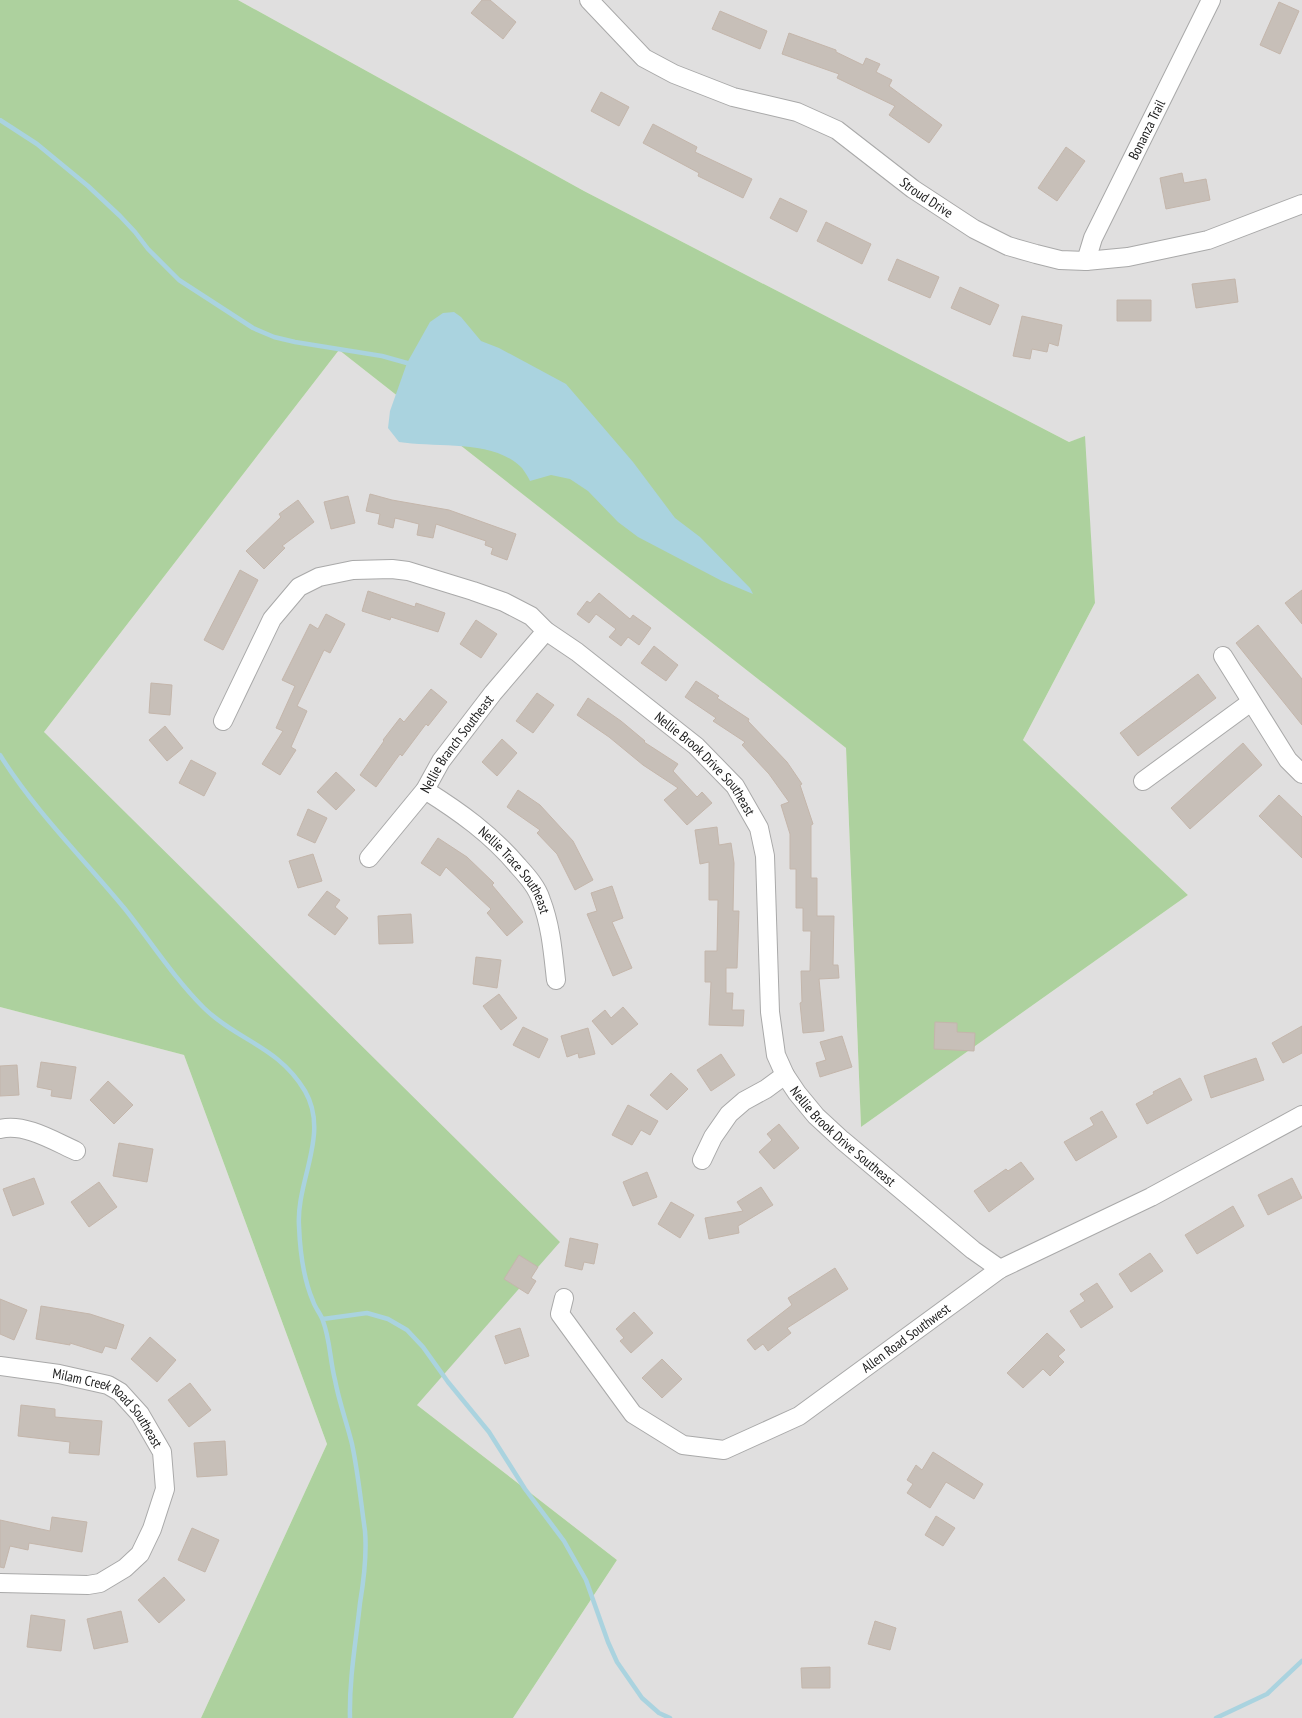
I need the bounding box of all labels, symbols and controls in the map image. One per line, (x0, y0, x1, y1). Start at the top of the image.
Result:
street label: Bonanza Trail (1124, 96, 1169, 163)
street label: Stroud Drive (896, 173, 957, 222)
street label: Nellie Branch Southeast (416, 691, 497, 796)
street label: Nellie Brook Drive Southeast (651, 708, 759, 819)
street label: Nellie Trace Southeast (475, 822, 554, 916)
street label: Nellie Brook Drive Southeast (786, 1083, 900, 1190)
street label: Allen Road Southwest (858, 1299, 954, 1376)
street label: Milam Creek Road Southeast (51, 1364, 167, 1451)

